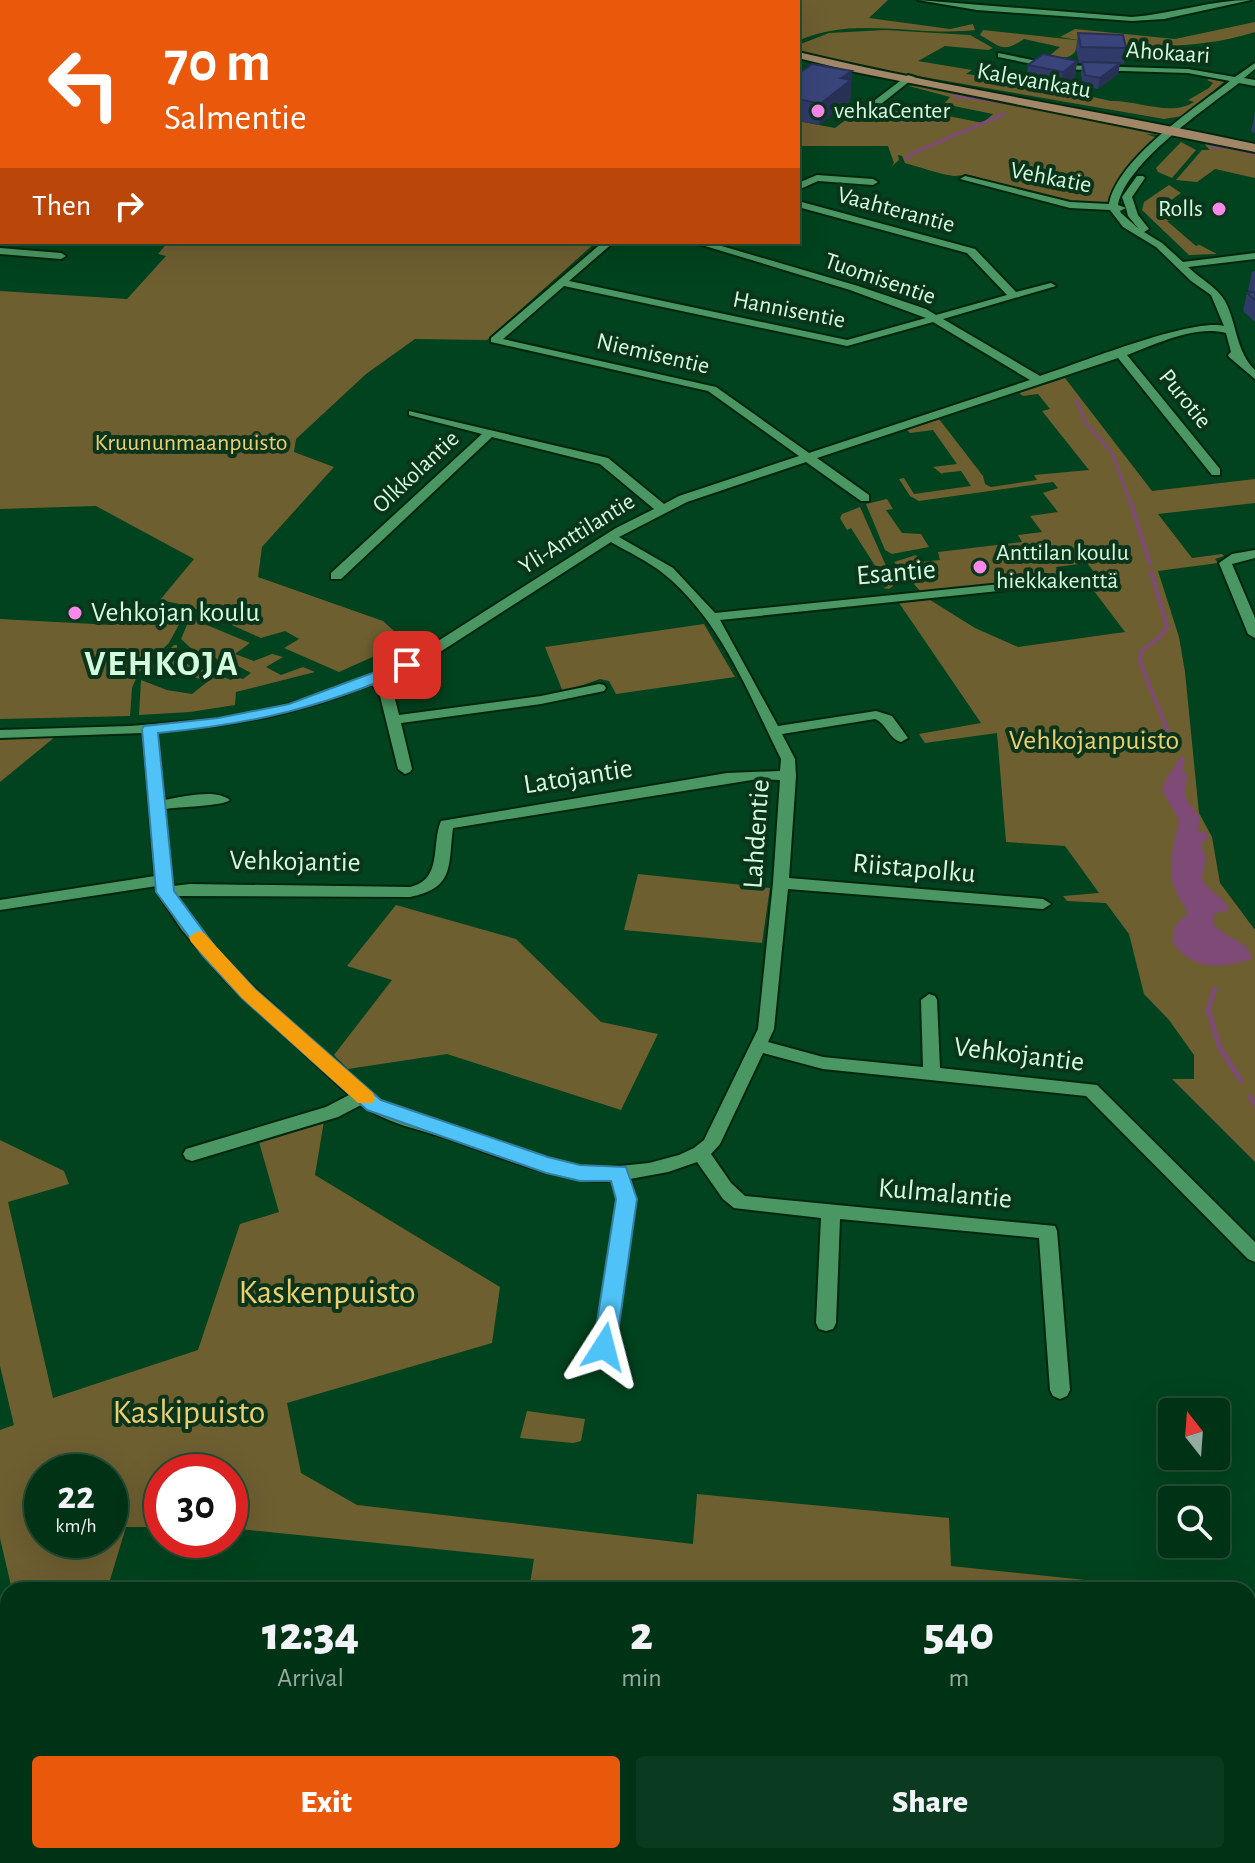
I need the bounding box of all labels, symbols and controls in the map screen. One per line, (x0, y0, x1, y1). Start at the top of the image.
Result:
icon: left (32, 32, 136, 136)
text: 70 m (164, 35, 271, 91)
street label: Ahokaari (1125, 38, 1211, 68)
street label: Kalevankatu (975, 59, 1093, 103)
place label: vehkaCenter (834, 99, 950, 123)
text: Salmentie (164, 100, 307, 136)
marker: vehkaCenter (809, 102, 827, 120)
street label: Vehkatie (1008, 158, 1094, 198)
street label: Vaahterantie (835, 183, 957, 237)
icon: right (107, 184, 151, 228)
text: Then (32, 191, 91, 221)
place label: Rolls (1158, 197, 1203, 221)
marker: Rolls (1210, 200, 1228, 218)
street label: Tuomisentie (821, 249, 939, 309)
street label: Hannisentie (731, 287, 847, 333)
street label: Niemisentie (594, 329, 712, 379)
street label: Purotie (1154, 365, 1216, 433)
street label: Olkkolantie (368, 426, 464, 518)
park label: Kruununmaanpuisto (94, 431, 288, 455)
street label: Yli-Anttilantie (515, 489, 639, 579)
place label: Anttilan koulu hiekkakenttä (996, 541, 1129, 593)
street label: Esantie (855, 556, 937, 590)
marker: Anttilan koulu hiekkakenttä (971, 558, 989, 576)
place label: Vehkojan koulu (91, 599, 260, 627)
marker: Vehkojan koulu (66, 604, 84, 622)
pin (373, 631, 441, 699)
icon: arrive (385, 643, 429, 687)
district label: VEHKOJA (84, 646, 240, 682)
park label: Vehkojanpuisto (1009, 727, 1179, 755)
street label: Latojantie (521, 755, 635, 799)
street label: Lahdentie (739, 778, 775, 890)
street label: Vehkojantie (229, 847, 361, 877)
street label: Riistapolku (851, 850, 977, 888)
street label: Vehkojantie (952, 1033, 1086, 1077)
street label: Kulmalantie (877, 1174, 1013, 1214)
park label: Kaskenpuisto (238, 1276, 416, 1310)
position arrow (562, 1305, 646, 1389)
park label: Kaskipuisto (113, 1396, 265, 1430)
north arrow (1158, 1398, 1230, 1470)
map controls (1158, 1398, 1230, 1558)
speed limit sign: 30 (144, 1454, 248, 1558)
text: 22 (57, 1476, 95, 1516)
button: search (1158, 1486, 1230, 1558)
text: km/h (55, 1516, 97, 1536)
text: 12:34 (262, 1611, 359, 1659)
text: 2 (630, 1611, 653, 1659)
text: 540 (924, 1611, 994, 1659)
text: Arrival (277, 1665, 344, 1691)
text: min (621, 1665, 662, 1691)
text: m (948, 1665, 969, 1691)
button: Exit (32, 1756, 620, 1848)
button: Share (636, 1756, 1224, 1848)

